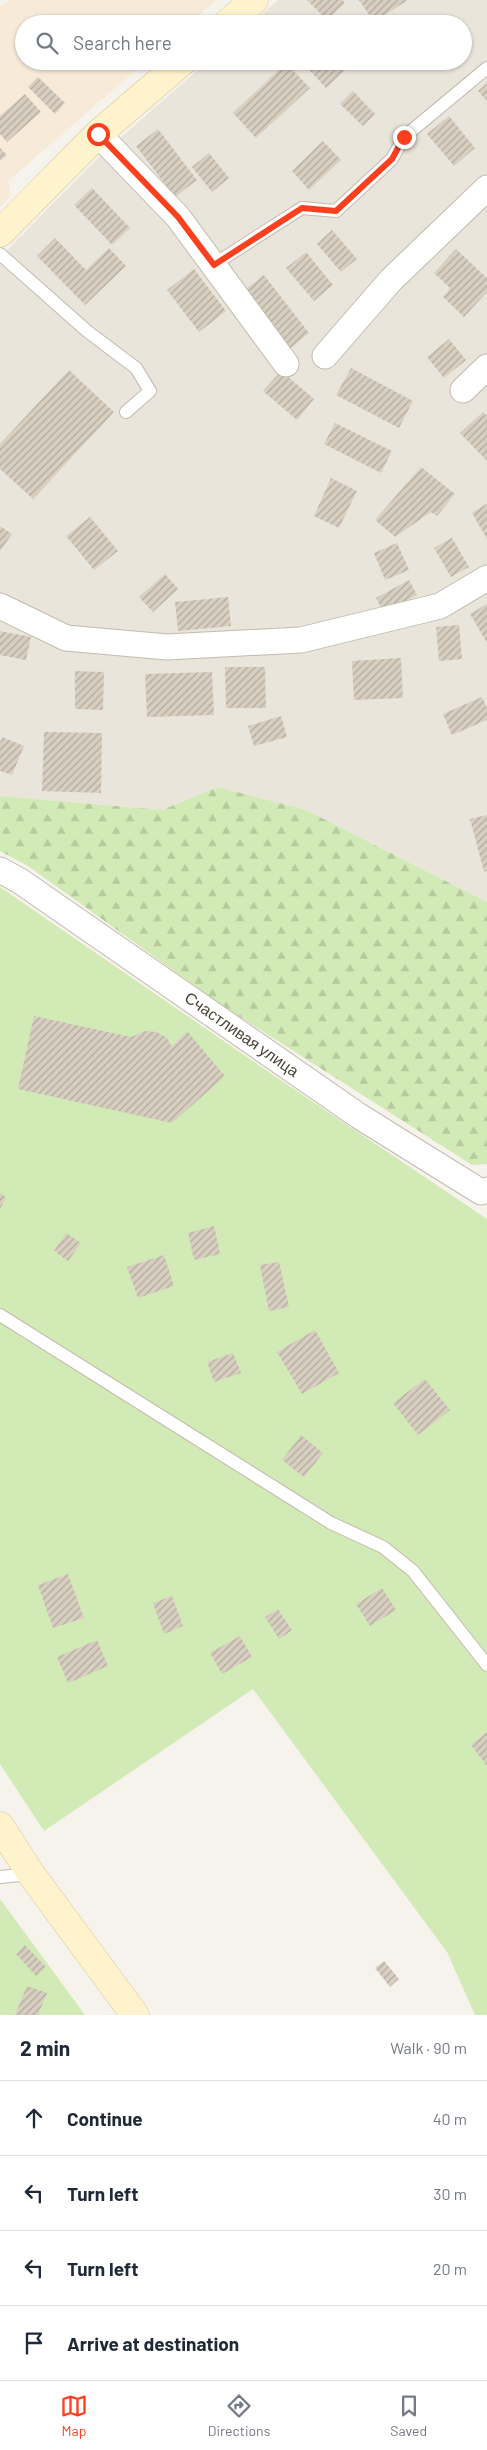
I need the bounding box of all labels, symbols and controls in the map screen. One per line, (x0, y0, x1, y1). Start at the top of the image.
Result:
search box (15, 15, 472, 70)
icon: search (33, 29, 61, 57)
text: Search here (73, 31, 172, 54)
route start (87, 123, 110, 146)
route end (393, 126, 416, 149)
street label: Счастливая улица (182, 987, 303, 1080)
text: 2 min (20, 2035, 70, 2060)
text: Walk · 90 m (390, 2038, 467, 2057)
icon: ahead (20, 2104, 48, 2132)
text: Continue (67, 2107, 143, 2130)
text: 40 m (433, 2109, 467, 2128)
icon: left (20, 2179, 48, 2207)
text: Turn left (67, 2182, 138, 2205)
text: 30 m (433, 2184, 467, 2203)
icon: left (20, 2254, 48, 2282)
text: Turn left (67, 2257, 138, 2280)
text: 20 m (433, 2259, 467, 2278)
icon: arrive (20, 2329, 48, 2357)
text: Arrive at destination (67, 2332, 239, 2355)
tab: Map (60, 2392, 88, 2439)
tab: Directions (208, 2392, 270, 2439)
tab: Saved (390, 2392, 427, 2439)

